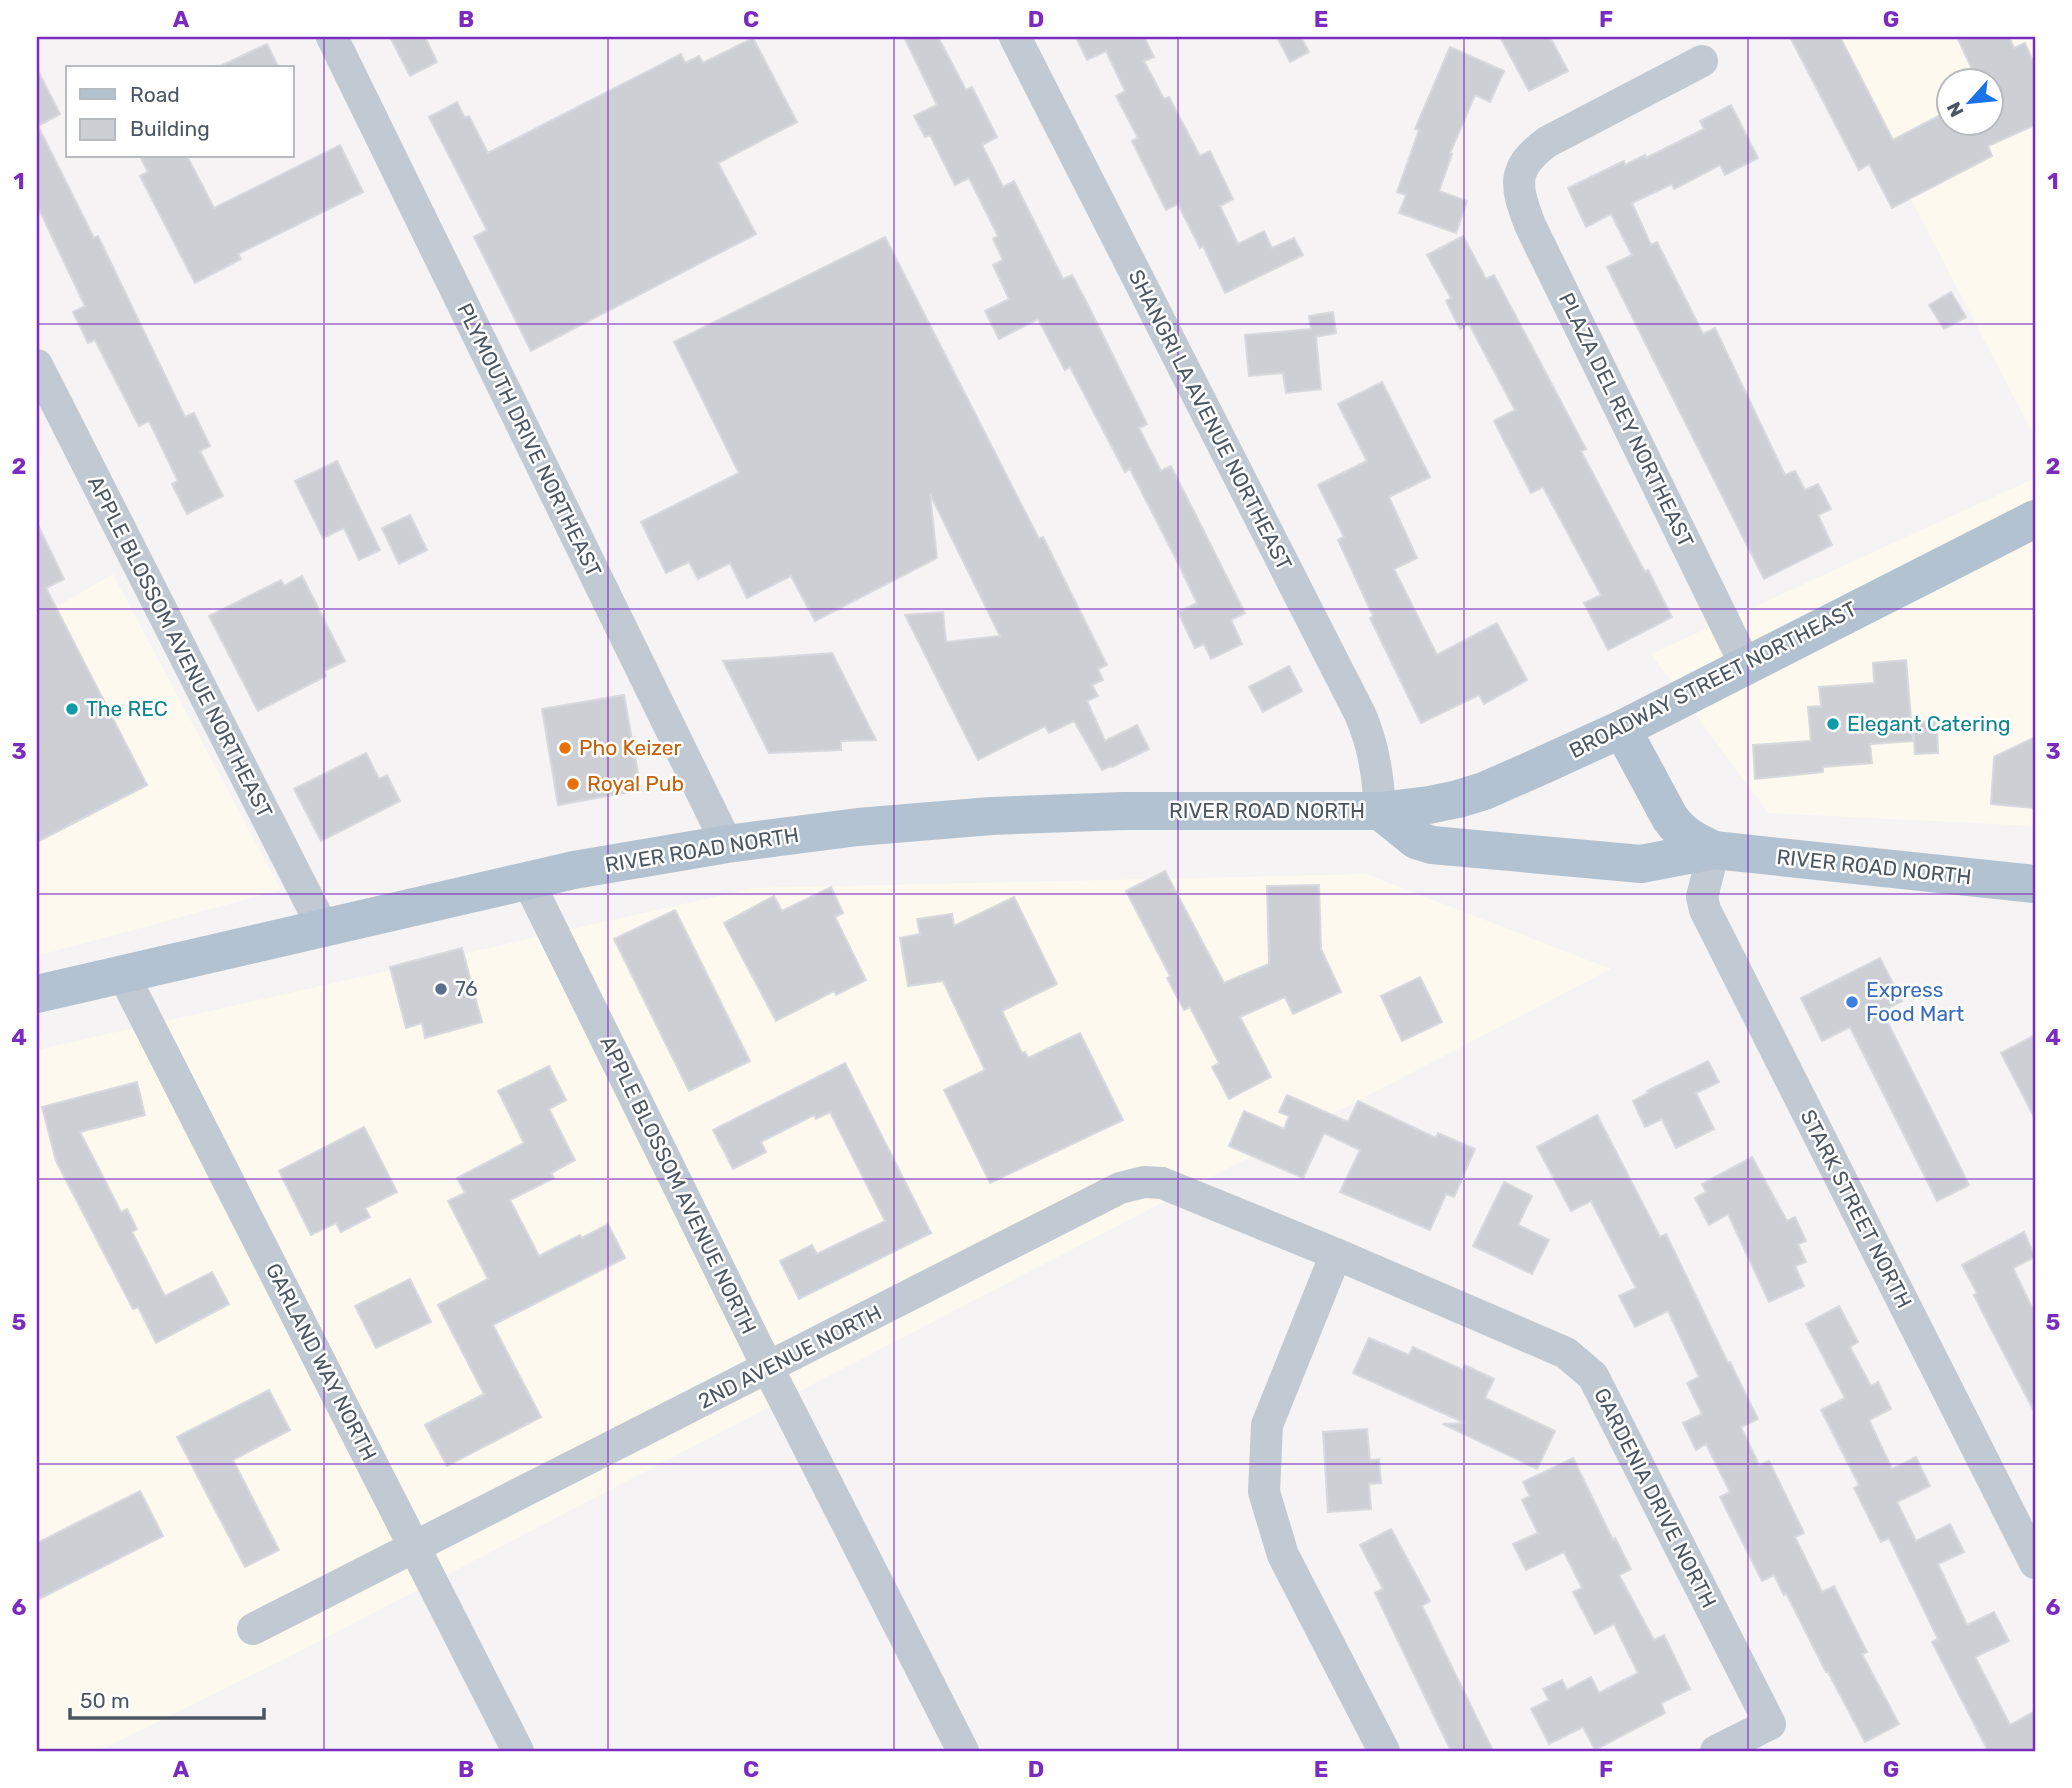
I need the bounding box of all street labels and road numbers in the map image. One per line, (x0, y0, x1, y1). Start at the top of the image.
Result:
street label: SHANGRI LA AVENUE NORTHEAST (1124, 266, 1297, 574)
street label: PLAZA DEL REY NORTHEAST (1554, 288, 1699, 551)
street label: PLYMOUTH DRIVE NORTHEAST (452, 299, 607, 581)
street label: APPLE BLOSSOM AVENUE NORTHEAST (83, 472, 278, 822)
street label: BROADWAY STREET NORTHEAST (1565, 596, 1861, 763)
street label: RIVER ROAD NORTH (1169, 798, 1365, 823)
street label: RIVER ROAD NORTH (603, 822, 801, 877)
street label: RIVER ROAD NORTH (1775, 844, 1973, 889)
street label: APPLE BLOSSOM AVENUE NORTH (595, 1032, 762, 1338)
street label: STARK STREET NORTH (1795, 1105, 1917, 1312)
street label: GARLAND WAY NORTH (261, 1259, 382, 1465)
street label: 2ND AVENUE NORTH (694, 1300, 886, 1414)
street label: GARDENIA DRIVE NORTH (1589, 1384, 1722, 1612)

